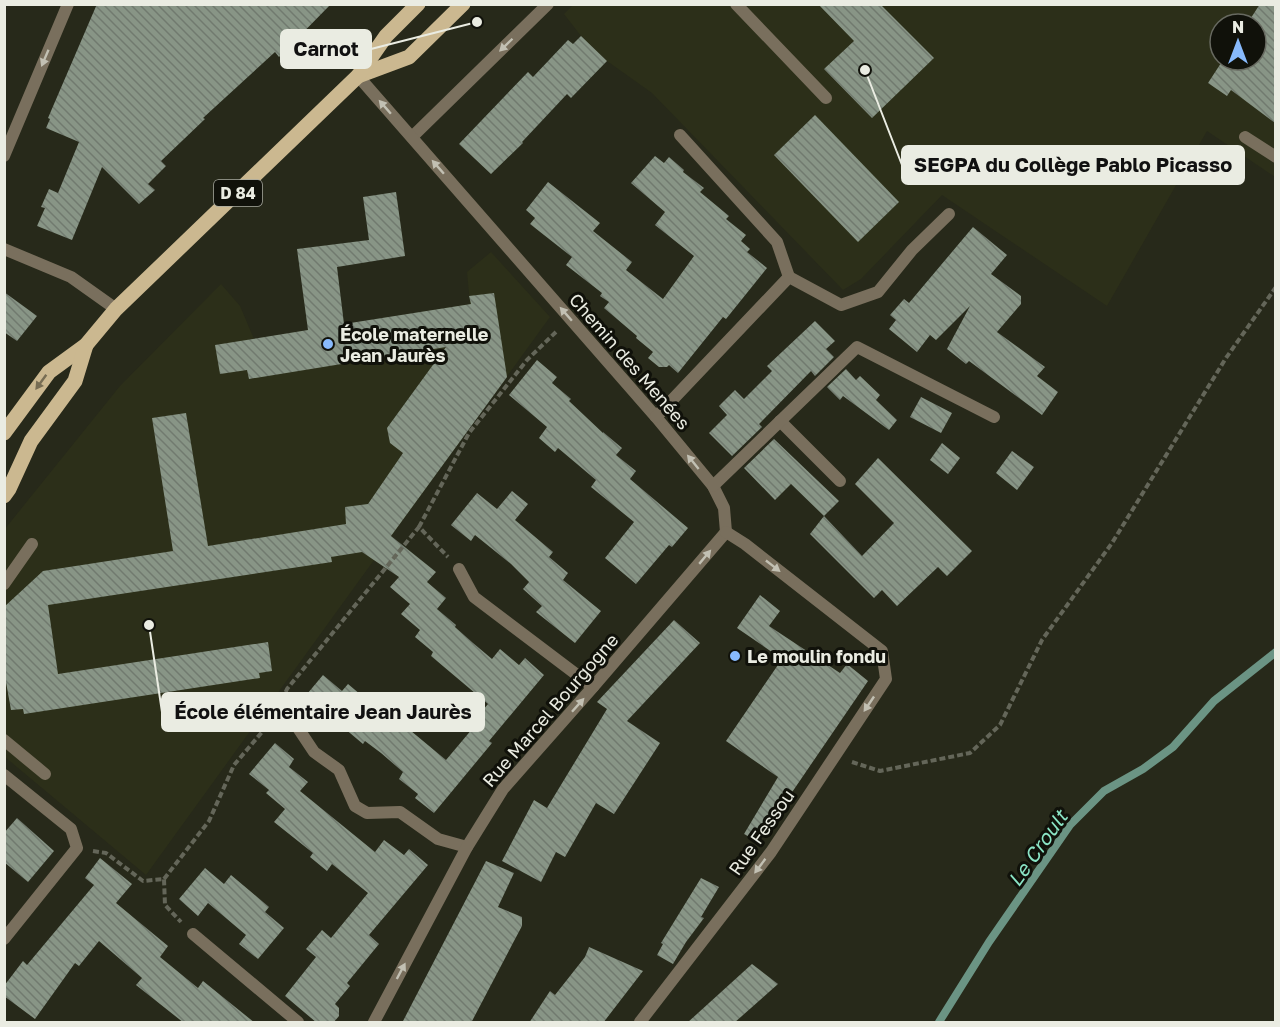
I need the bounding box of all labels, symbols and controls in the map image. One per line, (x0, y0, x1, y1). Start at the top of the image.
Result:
north arrow (1208, 12, 1268, 72)
text: N (1232, 17, 1244, 37)
callout: Carnot (281, 30, 371, 68)
text: Carnot (293, 36, 359, 60)
one-way arrow (500, 38, 514, 52)
one-way arrow (41, 50, 50, 67)
one-way arrow (379, 100, 392, 115)
callout: SEGPA du Collège Pablo Picasso (902, 146, 1244, 184)
text: SEGPA du Collège Pablo Picasso (914, 152, 1232, 176)
one-way arrow (432, 160, 445, 175)
road number: D 84 (214, 180, 262, 206)
street label: Chemin des Menées (565, 288, 695, 434)
one-way arrow (560, 307, 573, 322)
place label: École maternelle Jean Jaurès (340, 323, 489, 366)
marker: École maternelle Jean Jaurès (321, 337, 335, 351)
one-way arrow (35, 374, 47, 390)
one-way arrow (687, 454, 700, 470)
one-way arrow (698, 549, 711, 565)
one-way arrow (766, 560, 781, 572)
street label: Rue Marcel Bourgogne (477, 629, 623, 791)
place label: Le moulin fondu (747, 645, 886, 667)
marker: Le moulin fondu (728, 649, 742, 663)
callout: École élémentaire Jean Jaurès (162, 693, 484, 731)
one-way arrow (864, 696, 875, 712)
one-way arrow (571, 698, 584, 713)
text: École élémentaire Jean Jaurès (174, 699, 472, 723)
street label: Rue Fessou (723, 785, 799, 879)
water label: Le Croult (1002, 804, 1073, 891)
one-way arrow (754, 857, 766, 873)
one-way arrow (396, 962, 406, 979)

